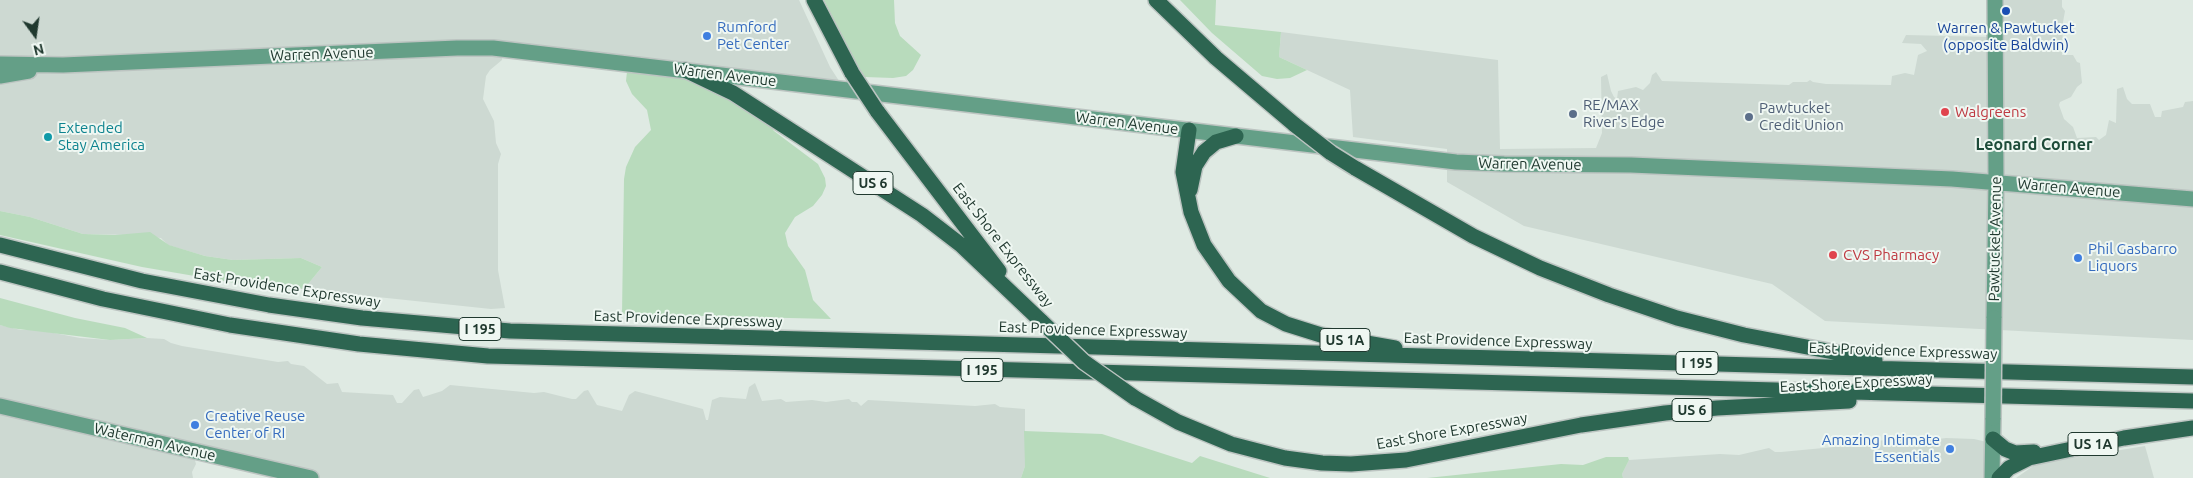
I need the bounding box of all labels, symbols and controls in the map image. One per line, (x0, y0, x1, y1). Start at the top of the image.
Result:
marker: Warren & Pawtucket (opposite Baldwin) (2000, 5, 2012, 17)
north arrow (10, 10, 60, 60)
place label: Rumford Pet Center (717, 18, 789, 53)
place label: Warren & Pawtucket (opposite Baldwin) (1937, 19, 2075, 54)
marker: Rumford Pet Center (701, 30, 713, 42)
text: N (32, 41, 46, 59)
street label: Warren Avenue (270, 43, 374, 65)
street label: Warren Avenue (673, 60, 777, 90)
place label: RE/MAX River's Edge (1583, 96, 1665, 131)
place label: Pawtucket Credit Union (1759, 99, 1844, 134)
place label: Walgreens (1955, 103, 2026, 121)
marker: Walgreens (1939, 106, 1951, 118)
street label: Warren Avenue (1075, 108, 1179, 138)
marker: RE/MAX River's Edge (1567, 108, 1579, 120)
marker: Pawtucket Credit Union (1743, 111, 1755, 123)
place label: Extended Stay America (58, 119, 145, 154)
marker: Extended Stay America (42, 131, 54, 143)
district label: Leonard Corner (1976, 135, 2092, 155)
street label: Warren Avenue (1478, 154, 1582, 174)
road number: US 6 (853, 172, 893, 194)
street label: Warren Avenue (2017, 175, 2121, 201)
street label: Pawtucket Avenue (1985, 176, 2005, 302)
street label: East Shore Expressway (949, 179, 1057, 311)
place label: Phil Gasbarro Liquors (2088, 240, 2177, 275)
place label: CVS Pharmacy (1843, 246, 1939, 264)
marker: CVS Pharmacy (1827, 249, 1839, 261)
marker: Phil Gasbarro Liquors (2072, 252, 2084, 264)
street label: East Providence Expressway (192, 264, 382, 312)
street label: East Providence Expressway (593, 307, 783, 331)
road number: I 195 (459, 318, 501, 340)
street label: East Providence Expressway (998, 318, 1188, 342)
road number: US 1A (1320, 328, 1370, 352)
street label: East Providence Expressway (1403, 329, 1593, 353)
street label: East Providence Expressway (1808, 339, 1998, 363)
road number: I 195 (1676, 352, 1718, 374)
road number: I 195 (961, 358, 1003, 382)
street label: East Shore Expressway (1779, 370, 1933, 396)
road number: US 6 (1672, 398, 1712, 422)
place label: Creative Reuse Center of RI (205, 407, 305, 442)
street label: East Shore Expressway (1375, 409, 1529, 453)
street label: Waterman Avenue (92, 419, 218, 465)
marker: Creative Reuse Center of RI (189, 419, 201, 431)
place label: Amazing Intimate Essentials (1822, 431, 1940, 466)
road number: US 1A (2068, 432, 2118, 456)
marker: Amazing Intimate Essentials (1944, 443, 1956, 455)

